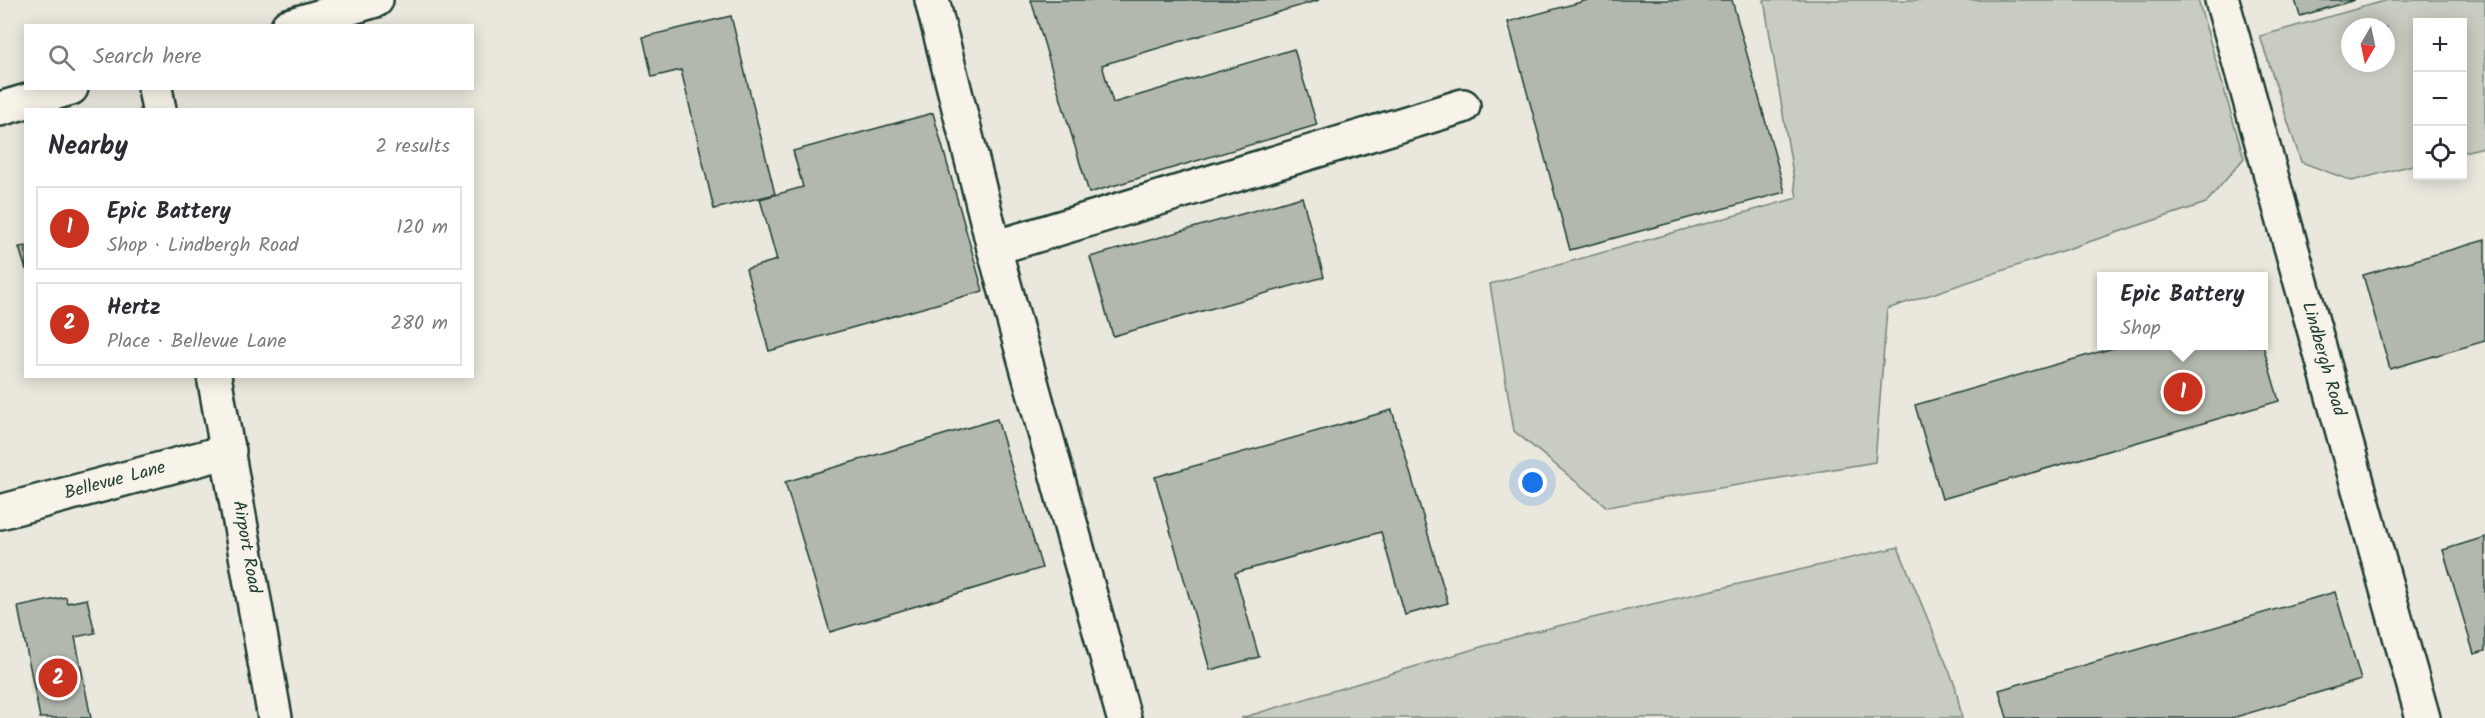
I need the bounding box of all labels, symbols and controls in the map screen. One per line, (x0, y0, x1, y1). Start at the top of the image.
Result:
north arrow (2341, 18, 2395, 72)
map controls (2413, 18, 2467, 180)
button: + (2413, 18, 2467, 72)
search box (24, 24, 474, 90)
text: Search here (93, 40, 201, 75)
icon: search (45, 41, 78, 74)
button: − (2413, 72, 2467, 126)
text: Nearby (48, 126, 128, 168)
button: locate (2413, 126, 2467, 180)
text: 2 results (375, 131, 450, 163)
text: Epic Battery (107, 195, 231, 230)
text: 1 (66, 212, 73, 244)
text: 120 m (396, 212, 448, 244)
text: Shop · Lindbergh Road (107, 230, 299, 262)
popup (2097, 272, 2268, 350)
text: Epic Battery (2121, 278, 2244, 313)
text: Hertz (107, 291, 161, 326)
street label: Lindbergh Road (2293, 298, 2353, 421)
text: 2 (64, 308, 75, 340)
text: 280 m (390, 308, 448, 340)
text: Shop (2121, 313, 2161, 345)
text: Place · Bellevue Lane (107, 326, 286, 358)
pin: 1 (2164, 370, 2202, 414)
street label: Bellevue Lane (61, 454, 169, 508)
your location (1518, 468, 1547, 497)
street label: Airport Road (224, 498, 269, 597)
pin: 2 (38, 656, 78, 700)

